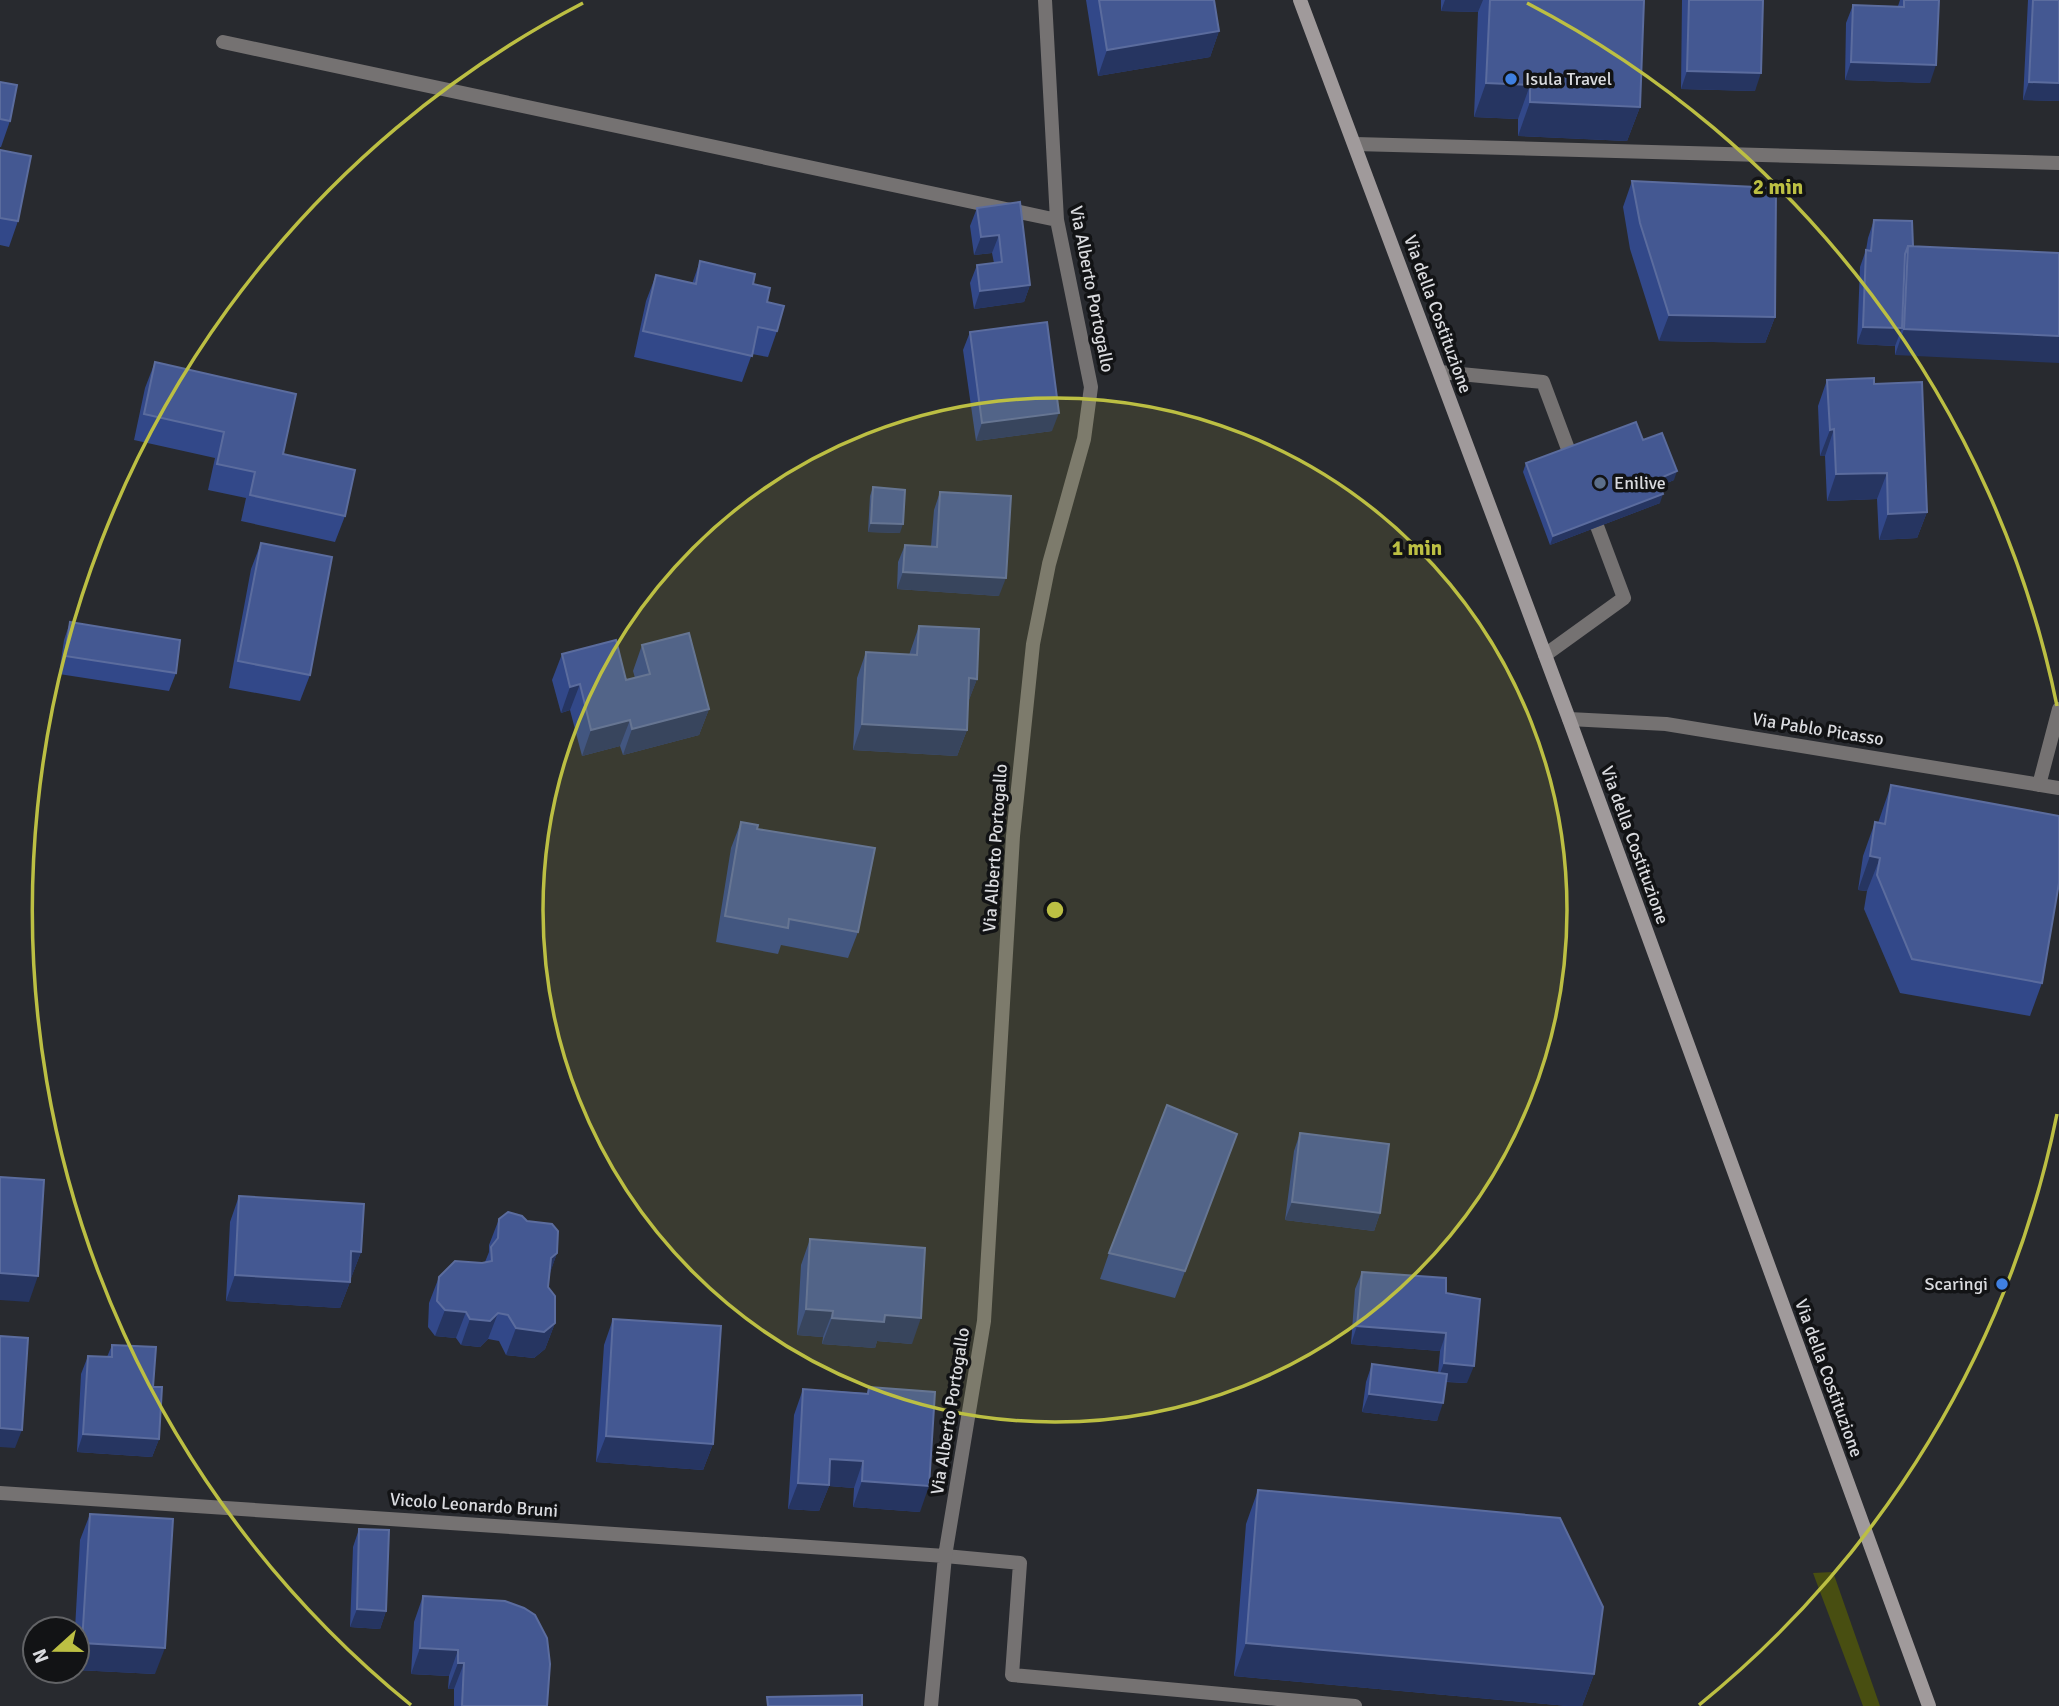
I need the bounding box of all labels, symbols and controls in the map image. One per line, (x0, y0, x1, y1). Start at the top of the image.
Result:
place label: Isula Travel (1525, 68, 1612, 90)
marker: Isula Travel (1503, 71, 1519, 87)
text: 2 min (1753, 174, 1803, 200)
street label: Via Alberto Portogallo (1065, 204, 1119, 374)
street label: Via della Costituzione (1399, 232, 1477, 396)
place label: Enilive (1614, 472, 1666, 494)
marker: Enilive (1592, 475, 1608, 491)
text: 1 min (1392, 535, 1442, 561)
street label: Via Pablo Picasso (1751, 708, 1885, 750)
street label: Via Alberto Portogallo (978, 763, 1012, 933)
street label: Via della Costituzione (1596, 763, 1674, 927)
centre of rings (1043, 898, 1067, 922)
place label: Scaringi (1924, 1273, 1988, 1295)
marker: Scaringi (1994, 1276, 2010, 1292)
street label: Via della Costituzione (1790, 1296, 1868, 1460)
street label: Via Alberto Portogallo (926, 1326, 974, 1496)
street label: Vicolo Leonardo Bruni (389, 1488, 559, 1522)
north arrow (21, 1615, 91, 1685)
text: N (27, 1645, 55, 1666)

